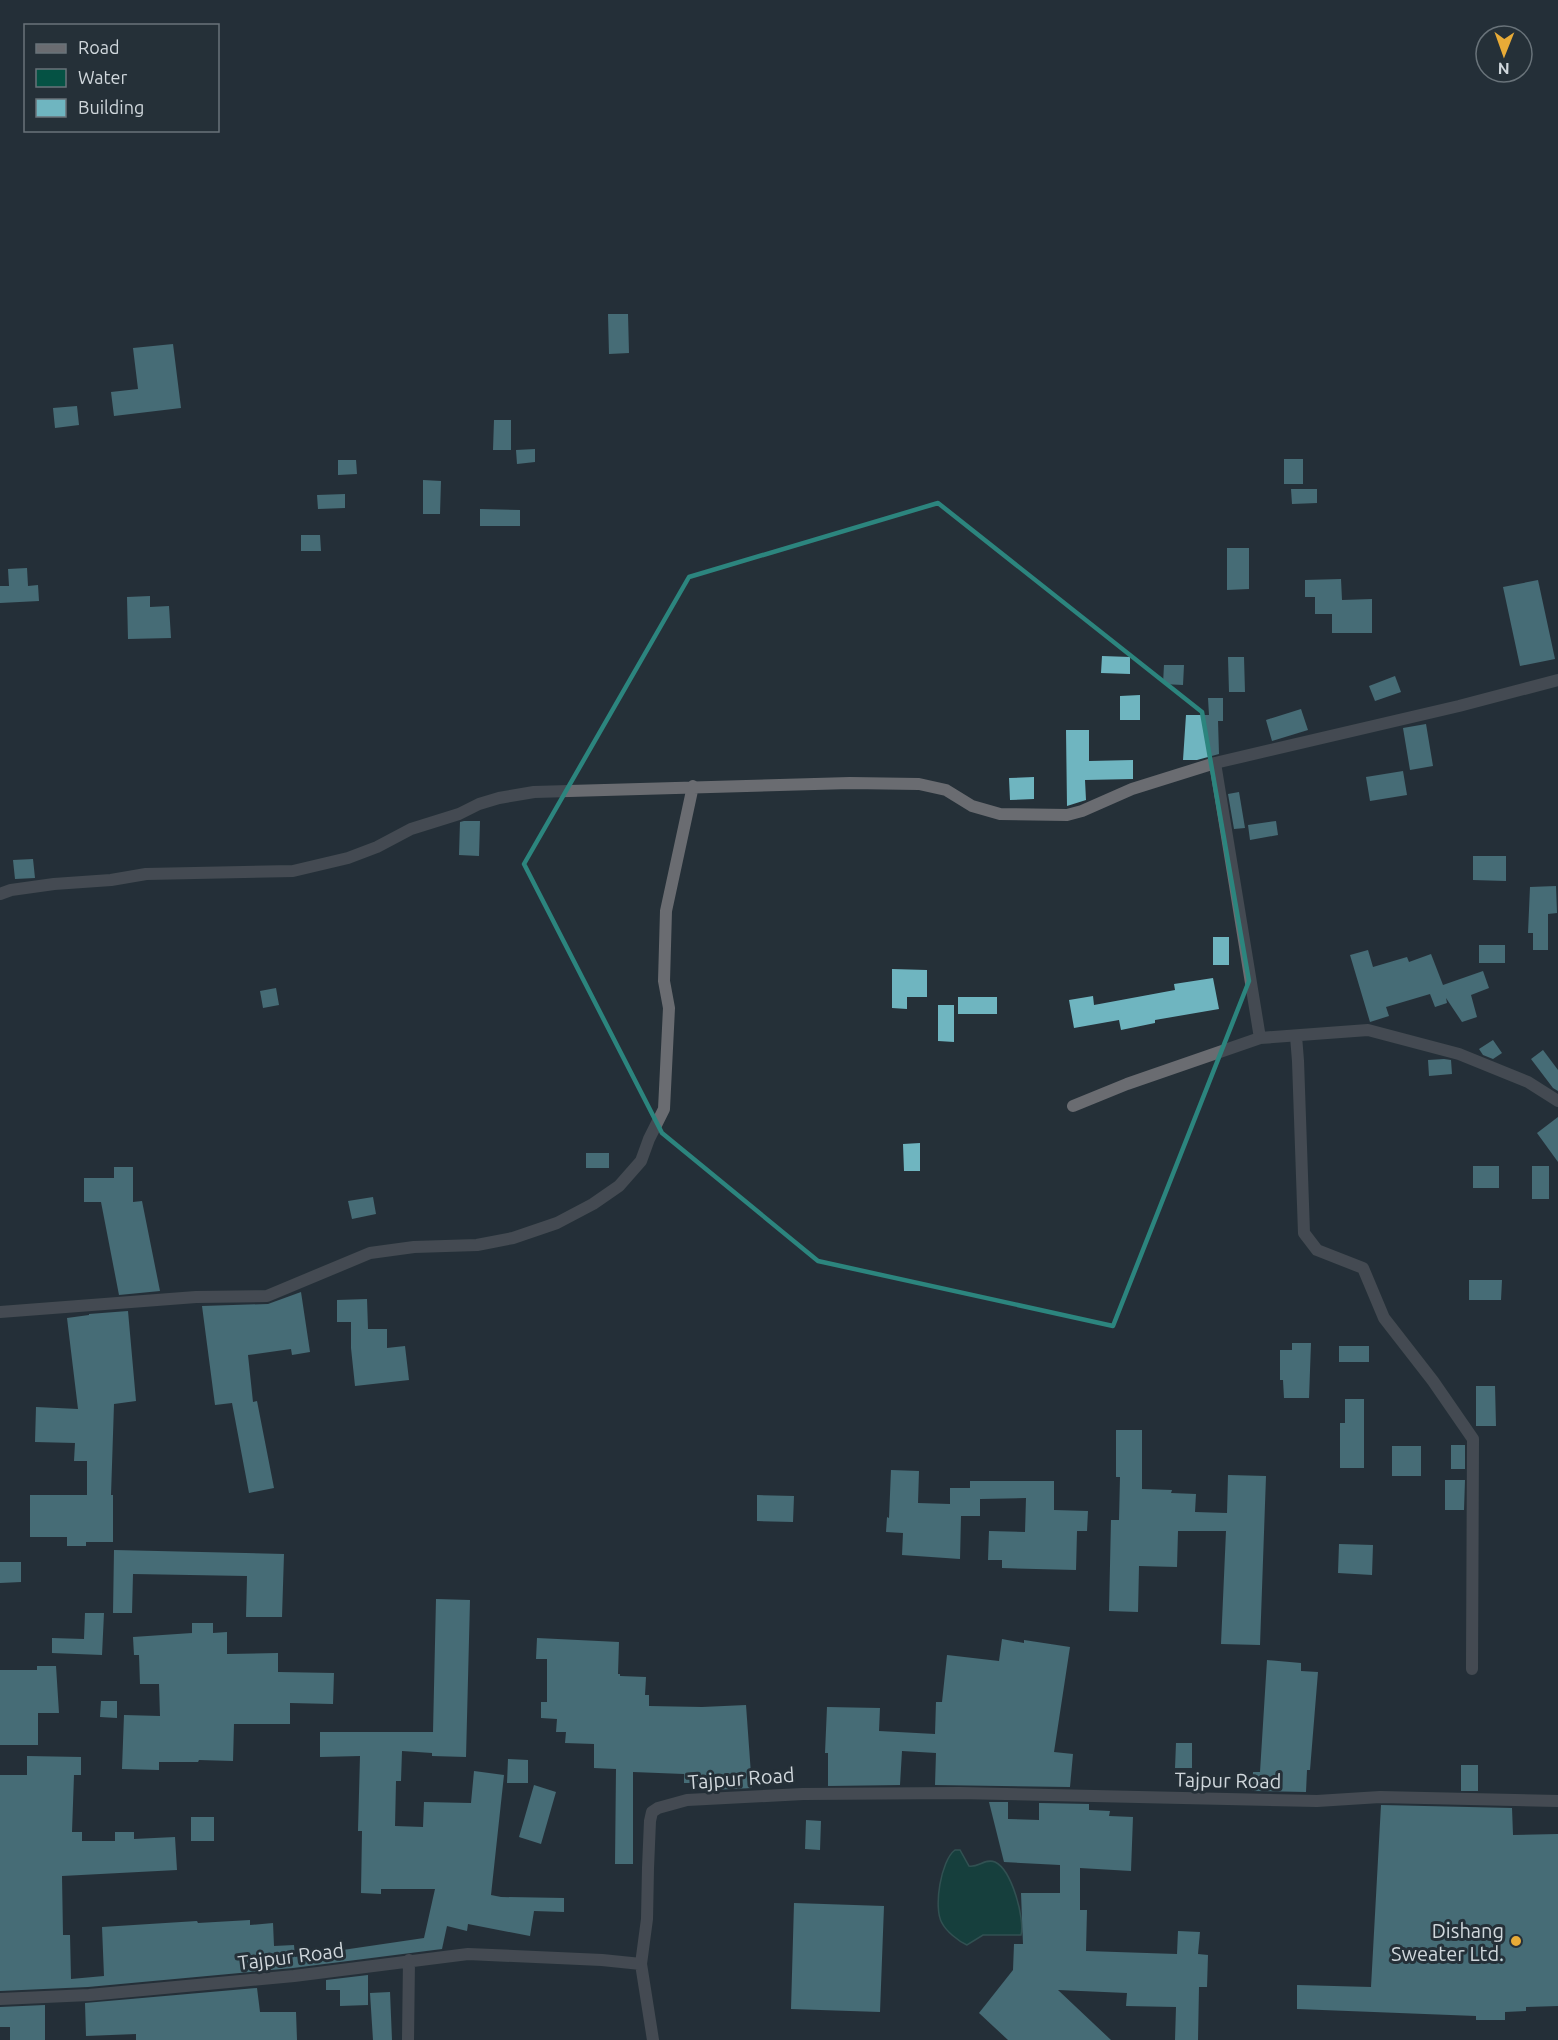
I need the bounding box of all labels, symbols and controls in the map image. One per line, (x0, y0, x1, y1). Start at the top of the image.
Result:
legend (24, 24, 219, 132)
north arrow (1474, 24, 1534, 84)
text: Road (78, 37, 120, 57)
text: N (1498, 60, 1510, 78)
text: Water (78, 67, 128, 87)
text: Building (78, 97, 144, 117)
street label: Tajpur Road (687, 1763, 795, 1793)
street label: Tajpur Road (1174, 1768, 1282, 1792)
place label: Dishang Sweater Ltd. (1391, 1919, 1504, 1965)
marker: Dishang Sweater Ltd. (1509, 1934, 1523, 1948)
street label: Tajpur Road (237, 1938, 345, 1974)

